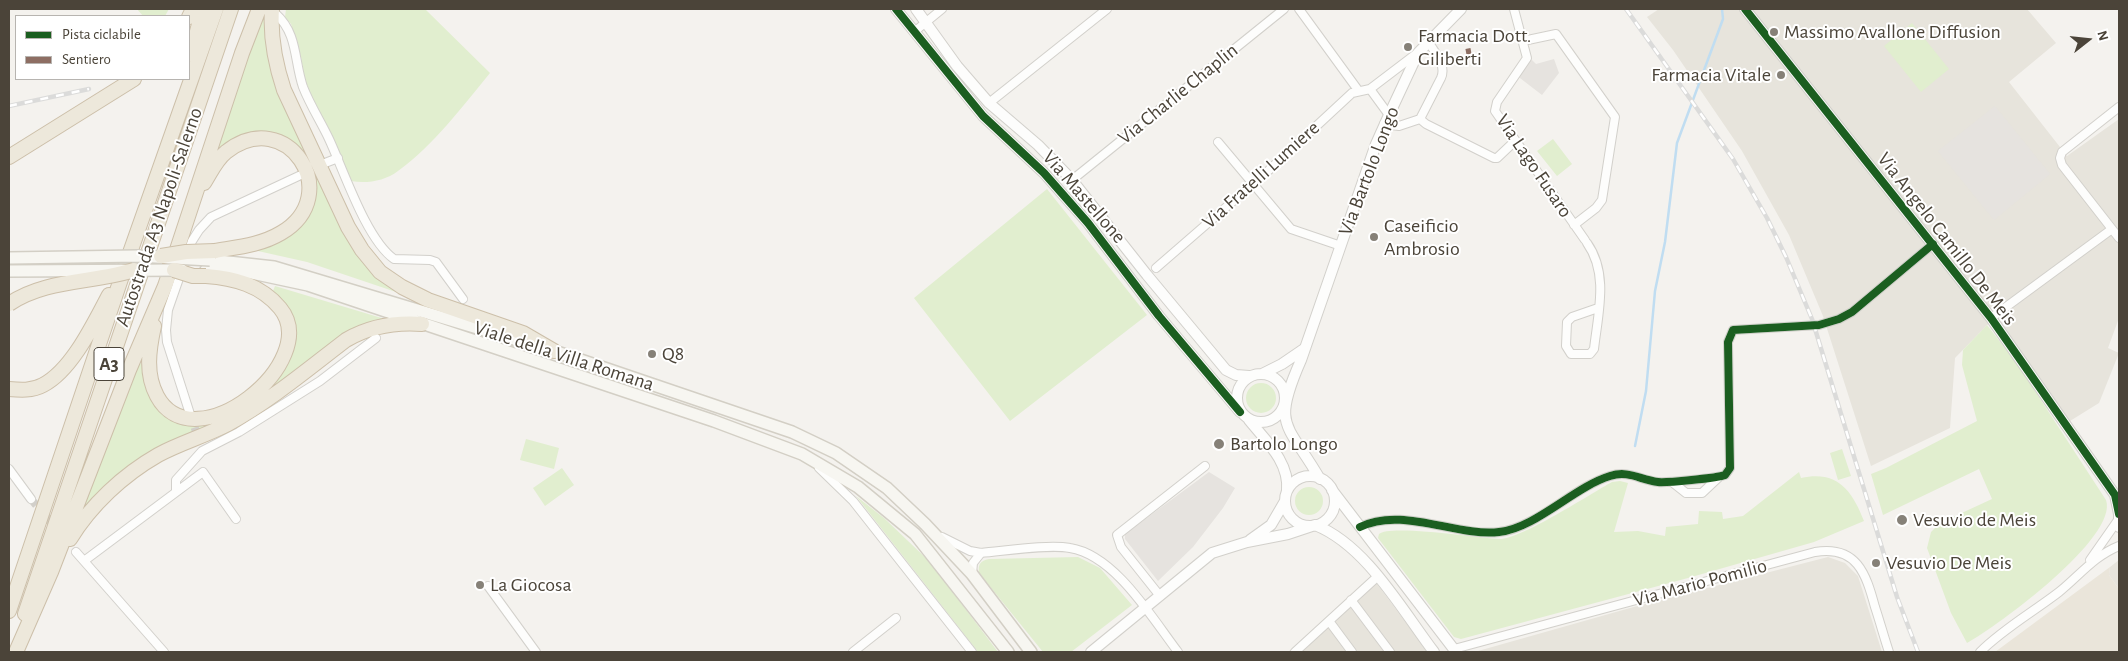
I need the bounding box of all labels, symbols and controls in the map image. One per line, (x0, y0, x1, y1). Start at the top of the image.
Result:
legend (15, 15, 190, 80)
north arrow (2063, 15, 2113, 65)
place label: Massimo Avallone Diffusion (1784, 20, 2001, 44)
place label: Farmacia Dott. Giliberti (1418, 24, 1531, 71)
marker: Massimo Avallone Diffusion (1768, 26, 1780, 38)
text: Pista ciclabile (62, 27, 141, 42)
text: N (2094, 29, 2110, 42)
street label: Via Charlie Chaplin (1113, 38, 1243, 150)
marker: Farmacia Dott. Giliberti (1402, 41, 1414, 53)
text: Sentiero (62, 52, 111, 67)
place label: Farmacia Vitale (1651, 63, 1771, 87)
marker: Farmacia Vitale (1775, 69, 1787, 81)
street label: Via Bartolo Longo (1333, 103, 1405, 239)
street label: Autostrada A3 Napoli-Salerno (110, 104, 208, 330)
street label: Via Lago Fusaro (1491, 110, 1577, 222)
street label: Via Fratelli Lumiere (1197, 116, 1325, 234)
street label: Via Mastellone (1037, 146, 1131, 248)
street label: Via Angelo Camillo De Meis (1872, 148, 2022, 330)
place label: Caseificio Ambrosio (1384, 214, 1460, 261)
marker: Caseificio Ambrosio (1368, 231, 1380, 243)
street label: Viale della Villa Romana (471, 316, 657, 396)
place label: Q8 (662, 342, 684, 366)
road number: A3 (94, 348, 124, 380)
marker: Q8 (646, 348, 658, 360)
place label: Bartolo Longo (1230, 432, 1338, 456)
marker: Bartolo Longo (1212, 437, 1226, 451)
place label: Vesuvio de Meis (1913, 508, 2036, 532)
marker: Vesuvio de Meis (1895, 513, 1909, 527)
place label: Vesuvio De Meis (1886, 551, 2012, 575)
street label: Via Mario Pomilio (1631, 554, 1769, 612)
marker: Vesuvio De Meis (1870, 557, 1882, 569)
place label: La Giocosa (490, 573, 572, 597)
marker: La Giocosa (474, 579, 486, 591)

